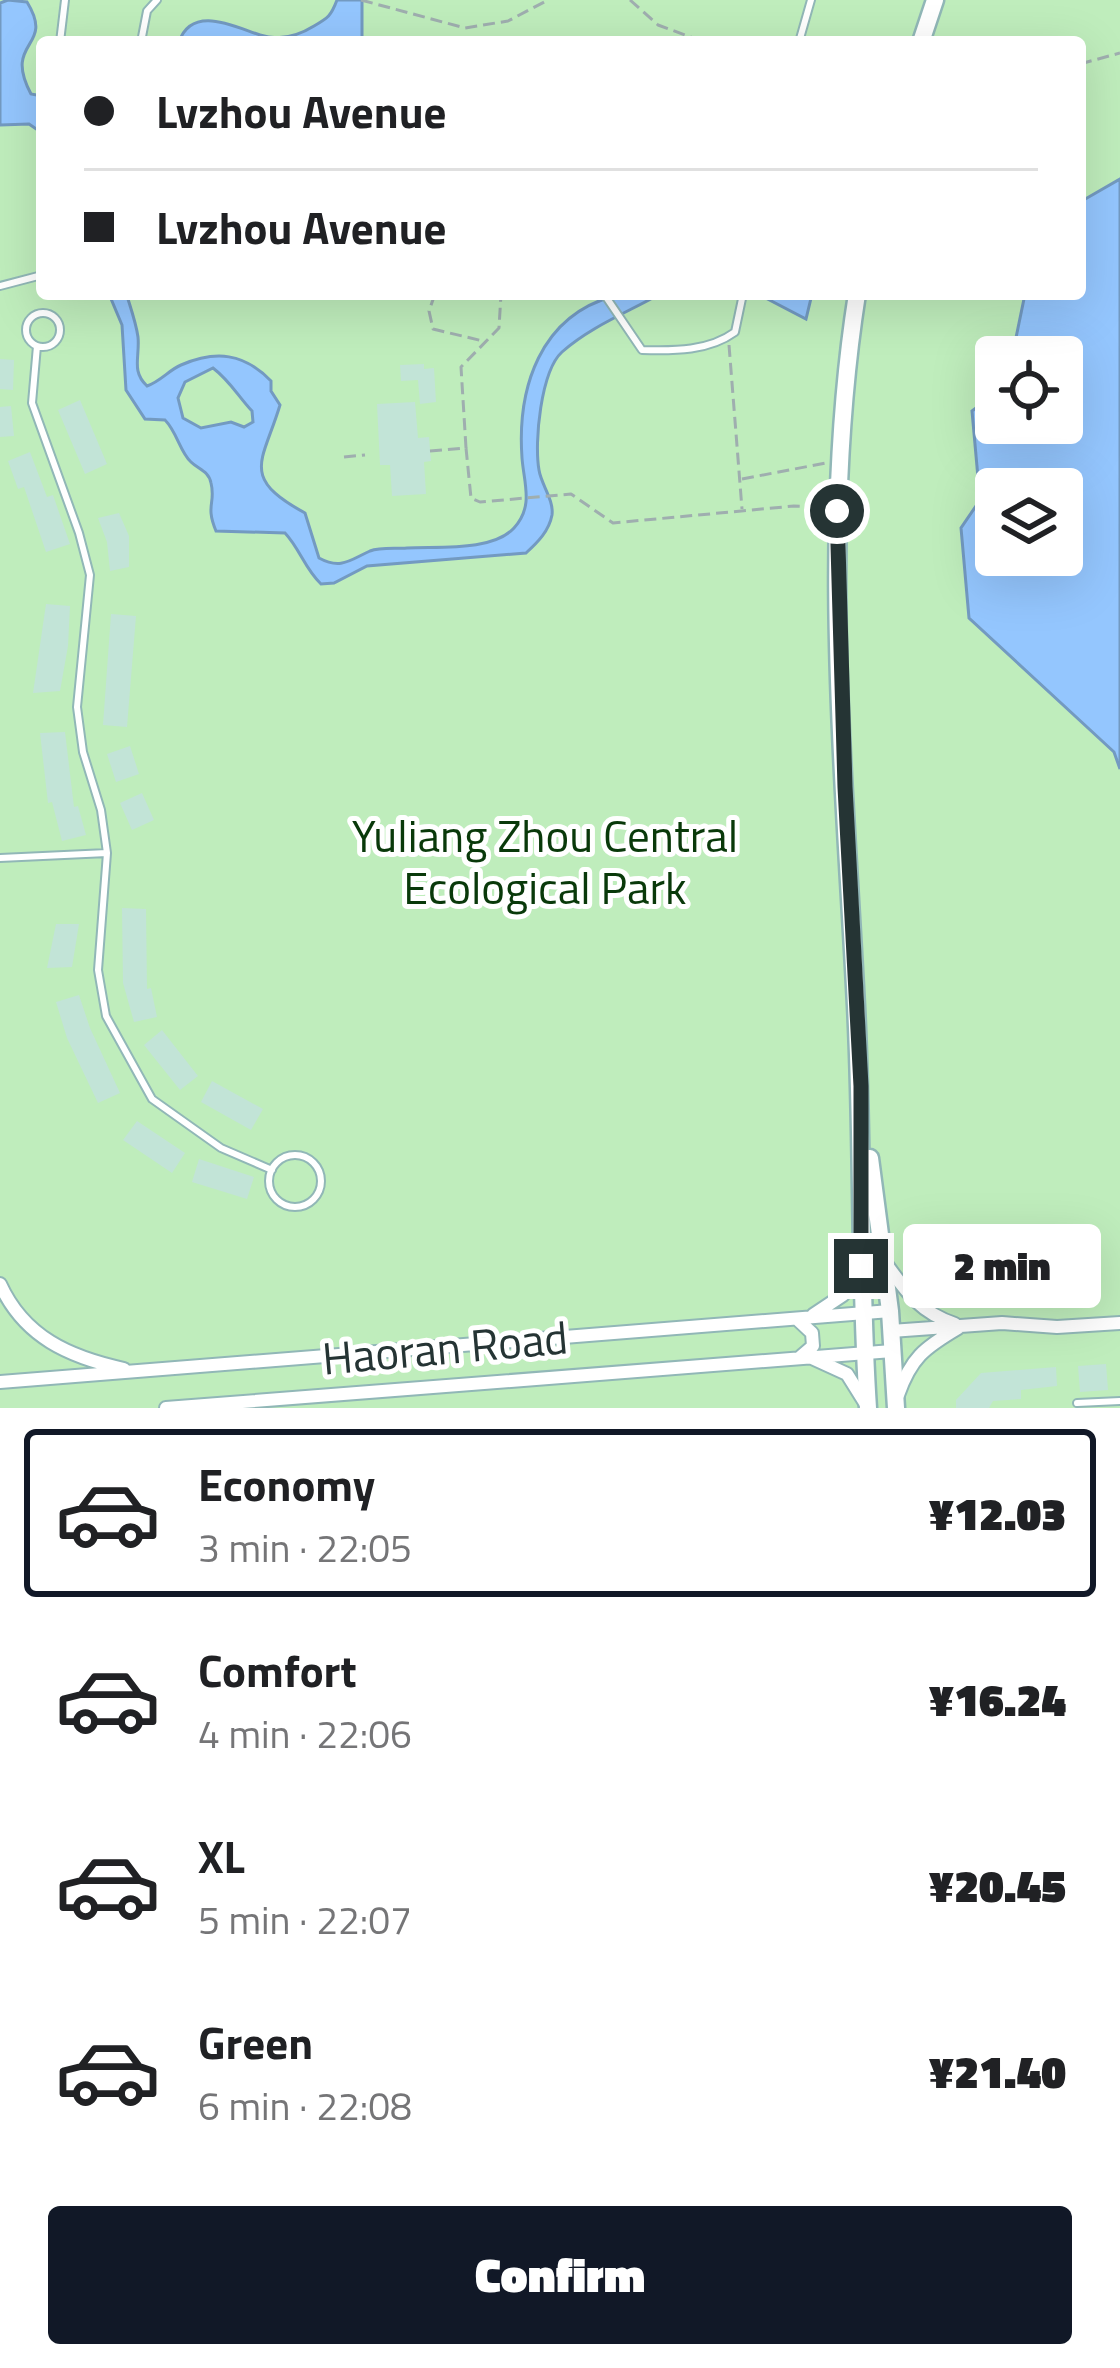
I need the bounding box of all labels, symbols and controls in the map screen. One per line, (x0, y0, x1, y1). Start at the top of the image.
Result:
text: Lvzhou Avenue (156, 77, 446, 145)
text: Lvzhou Avenue (156, 193, 446, 261)
map controls (975, 336, 1083, 576)
button: locate (975, 336, 1083, 444)
button: layers (975, 468, 1083, 576)
route start (810, 484, 864, 538)
park label: Yuliang Zhou Central Ecological Park (352, 801, 738, 921)
callout: 2 min (903, 1224, 1101, 1308)
text: 2 min (954, 1236, 1050, 1295)
route end (834, 1239, 888, 1293)
street label: Haoran Road (319, 1302, 571, 1392)
text: Economy (198, 1450, 375, 1518)
icon: car (54, 1459, 162, 1567)
text: ¥12.03 (928, 1479, 1066, 1547)
text: 3 min · 22:05 (198, 1518, 412, 1577)
text: Comfort (198, 1636, 357, 1704)
icon: car (54, 1645, 162, 1753)
text: ¥16.24 (928, 1665, 1066, 1733)
text: 4 min · 22:06 (198, 1704, 412, 1763)
text: XL (198, 1822, 245, 1890)
icon: car (54, 1831, 162, 1939)
text: ¥20.45 (928, 1851, 1066, 1919)
text: 5 min · 22:07 (198, 1890, 412, 1949)
text: Green (198, 2008, 313, 2076)
icon: car (54, 2017, 162, 2125)
text: ¥21.40 (928, 2037, 1066, 2105)
text: 6 min · 22:08 (198, 2076, 412, 2135)
button: Confirm (48, 2206, 1072, 2344)

